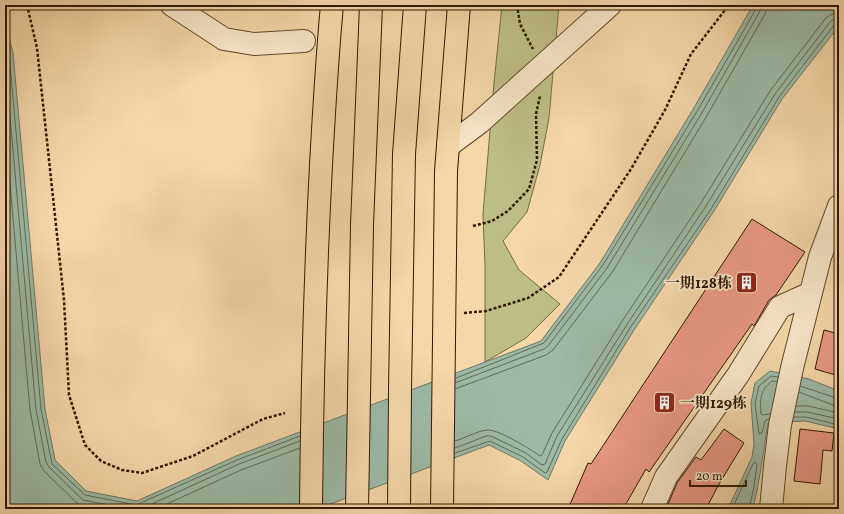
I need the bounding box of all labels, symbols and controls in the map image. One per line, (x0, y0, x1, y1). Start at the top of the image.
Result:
building icon: 一期128栋 (734, 270, 760, 296)
place label: 一期128栋 (665, 274, 732, 295)
building icon: 一期129栋 (651, 390, 677, 416)
place label: 一期129栋 (680, 394, 747, 415)
scale bar (690, 462, 746, 488)
text: 20 m (696, 469, 723, 485)

